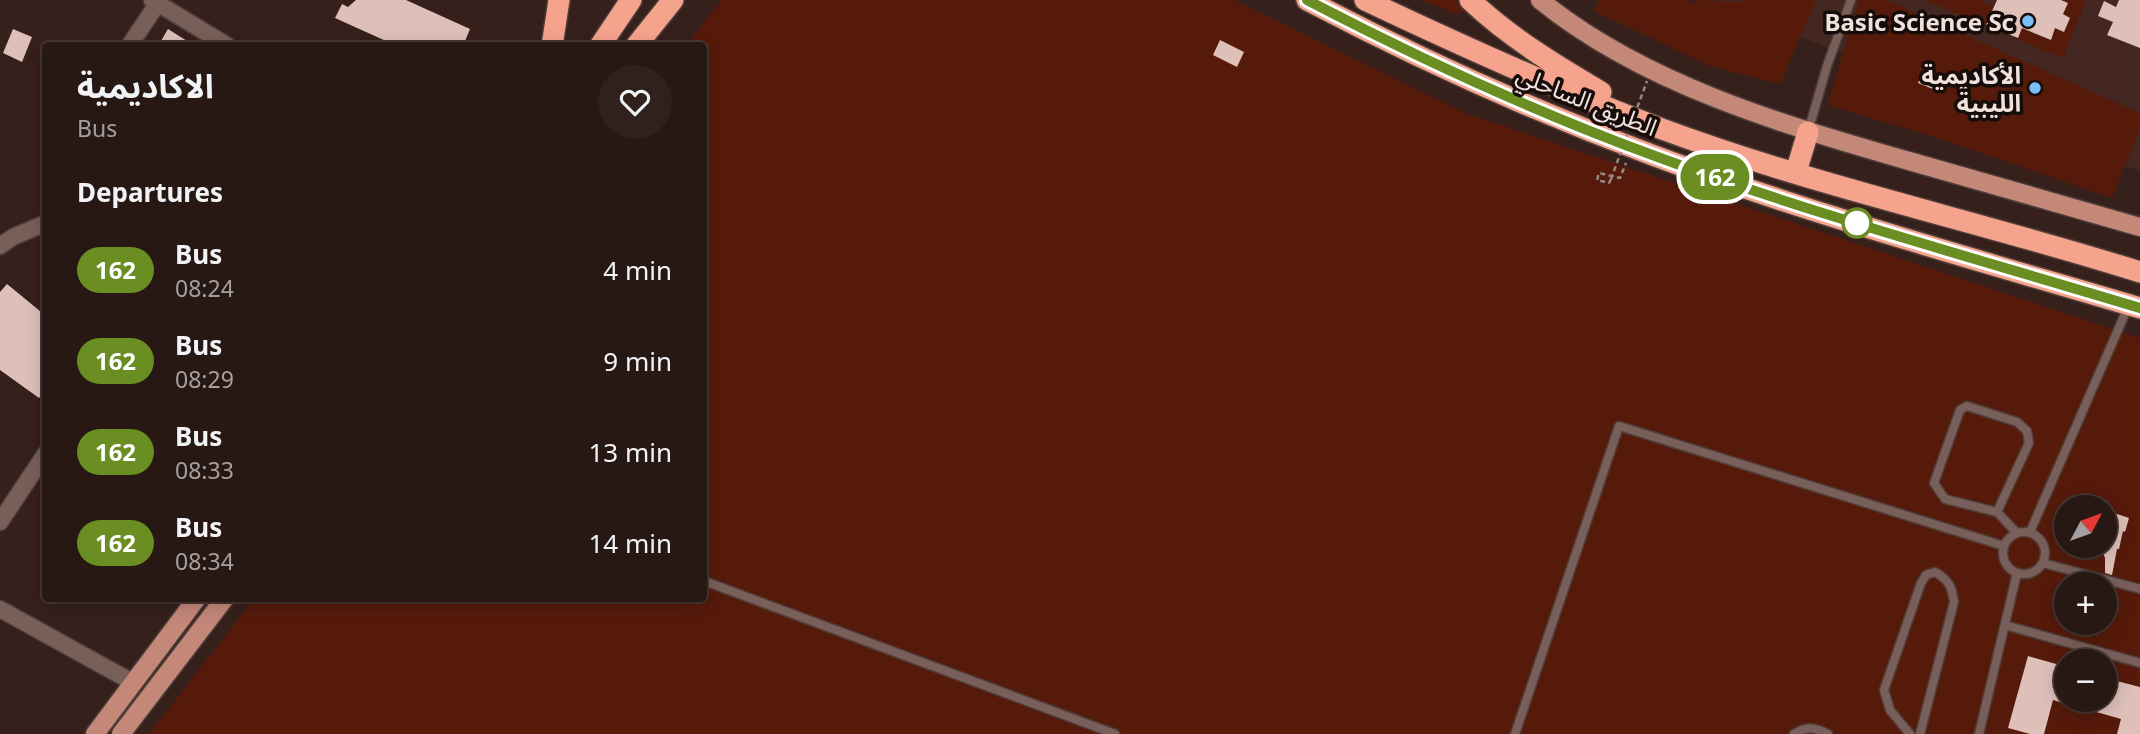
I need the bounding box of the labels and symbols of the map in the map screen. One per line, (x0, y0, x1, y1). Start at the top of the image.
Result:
place label: Basic Science Sc (1825, 5, 2014, 38)
marker: Basic Science Sc (2020, 13, 2036, 29)
street label: الطريق الساحلي (1510, 57, 1662, 147)
place label: الأكاديمية الليبية (1922, 58, 2021, 119)
marker: الأكاديمية الليبية (2027, 80, 2043, 96)
line badge: 162 (1675, 154, 1755, 200)
unlabelled marker (1842, 208, 1872, 238)
north arrow (2054, 495, 2118, 558)

